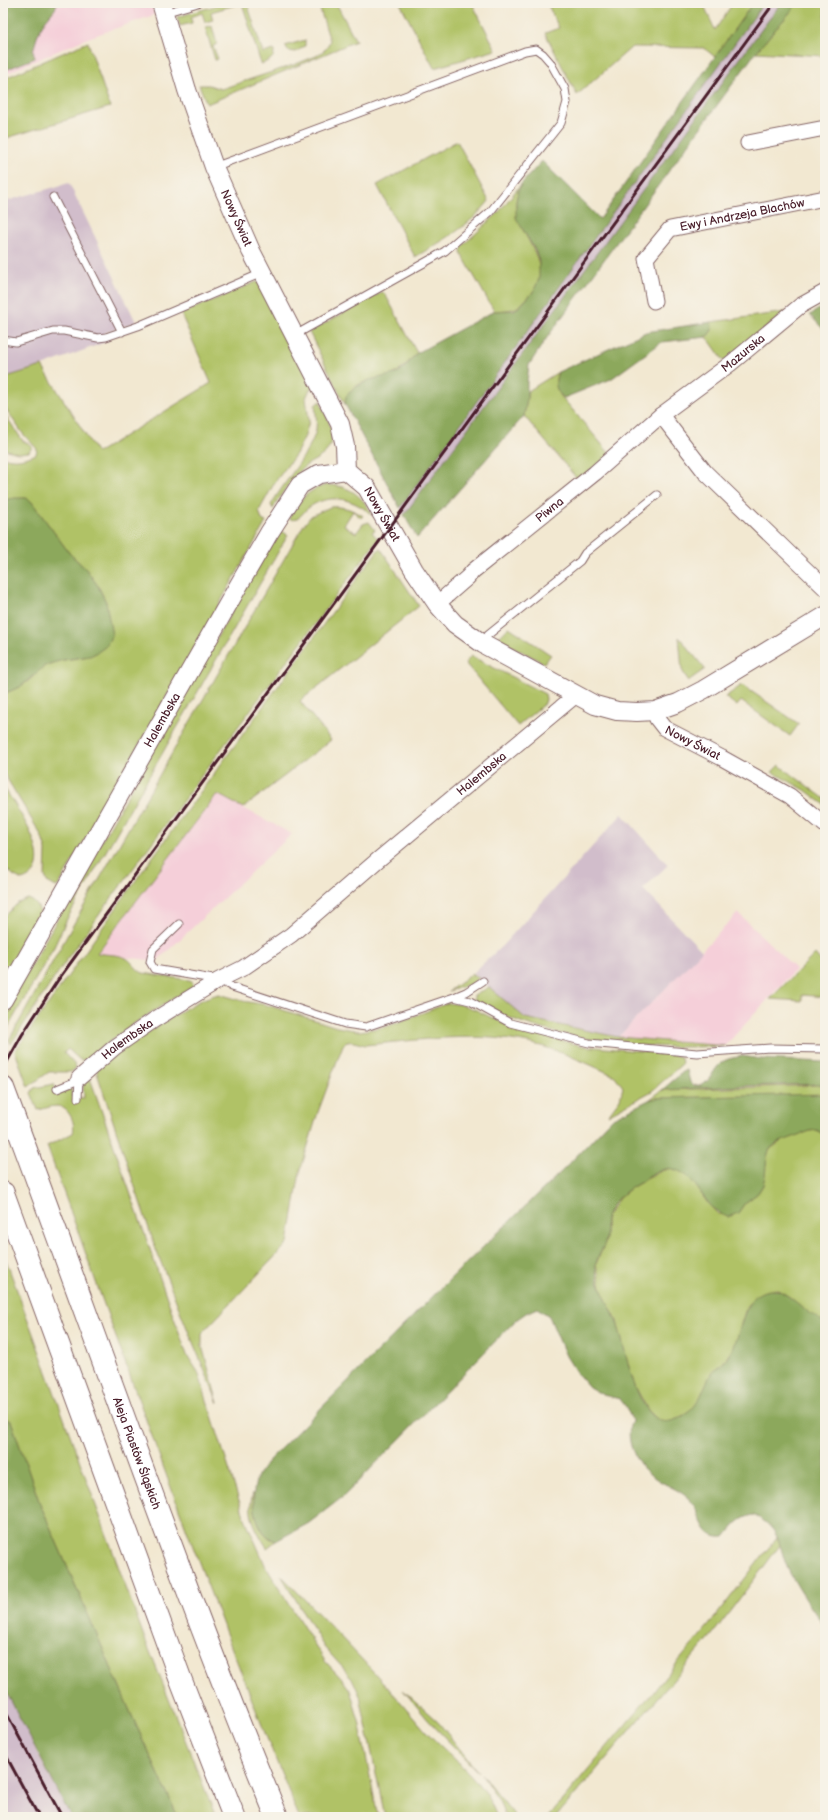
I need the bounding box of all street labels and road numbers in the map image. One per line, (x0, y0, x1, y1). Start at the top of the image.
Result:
street label: Nowy Świat (217, 187, 256, 249)
street label: Ewy i Andrzeja Blachów (679, 195, 806, 234)
street label: Mazurska (718, 331, 768, 376)
street label: Nowy Świat (360, 484, 404, 544)
street label: Piwna (532, 494, 567, 525)
street label: Halembska (141, 690, 184, 750)
street label: Nowy Świat (662, 722, 723, 764)
street label: Halembska (453, 748, 510, 799)
street label: Halembska (98, 1015, 156, 1063)
street label: Aleja Piastów Śląskich (109, 1395, 165, 1512)

